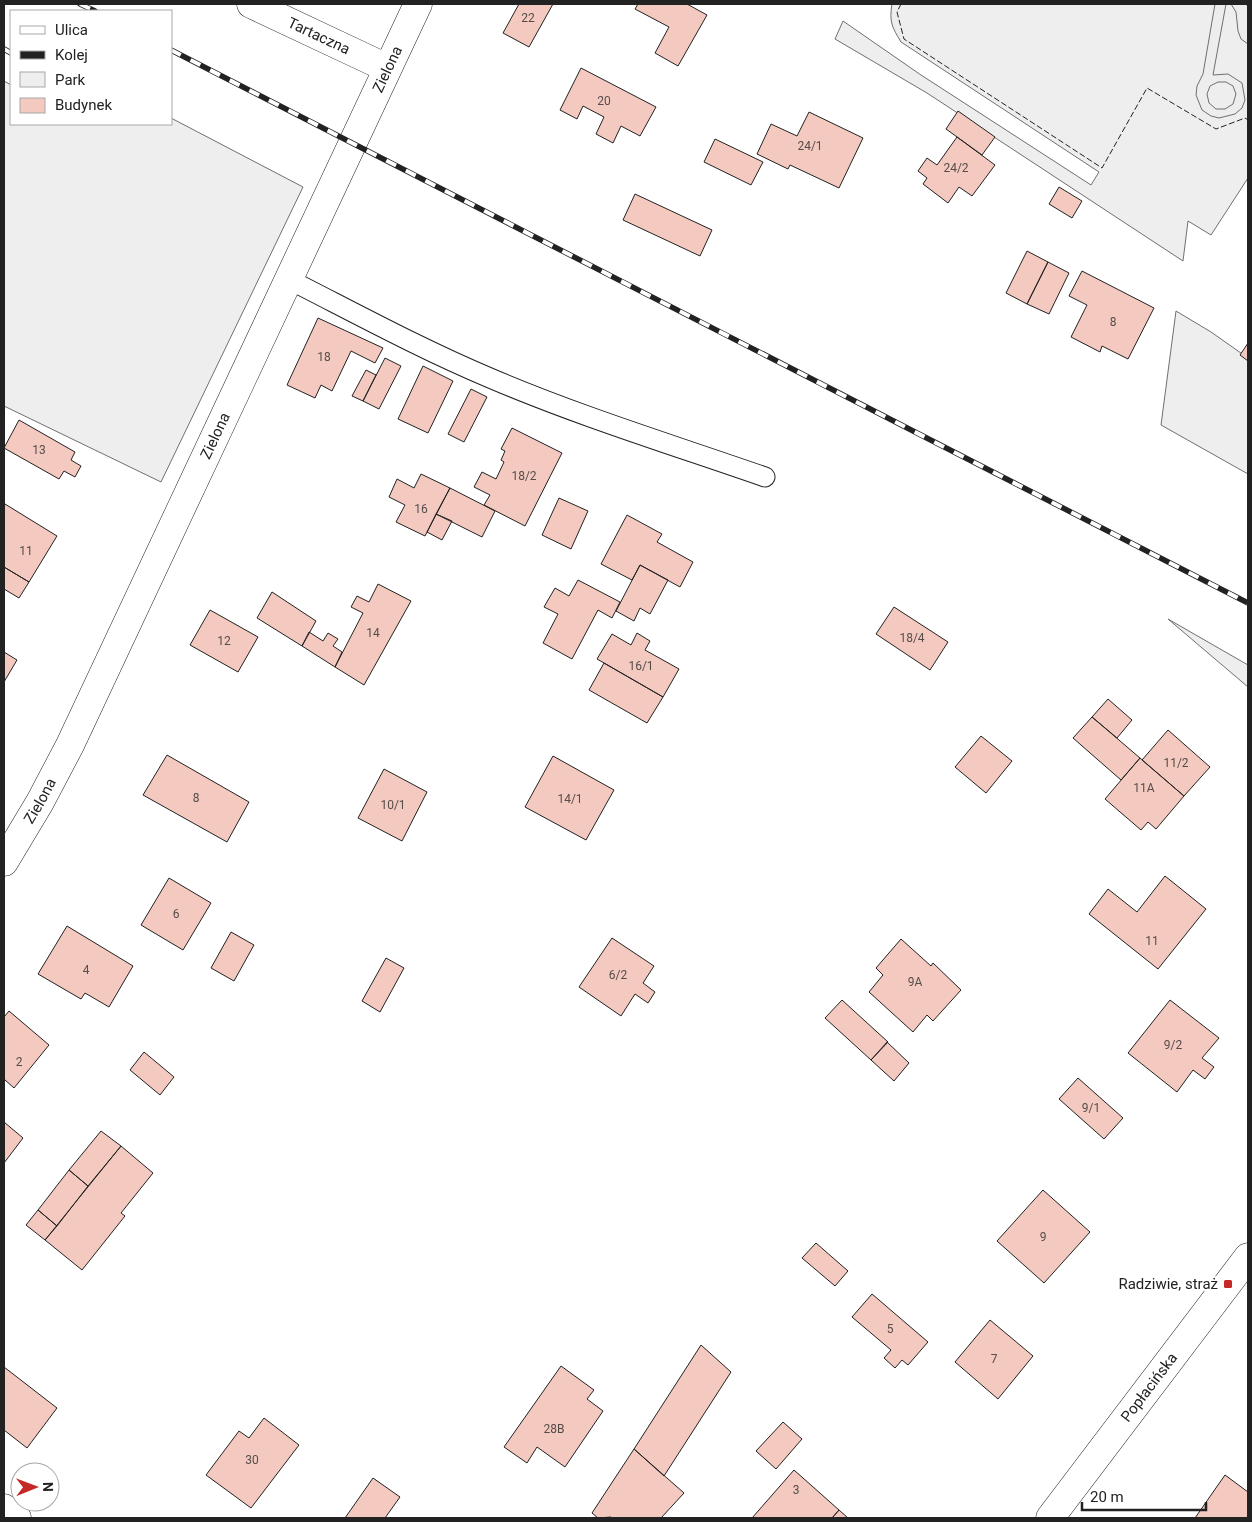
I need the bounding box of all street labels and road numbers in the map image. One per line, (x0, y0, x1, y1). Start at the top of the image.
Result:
street label: Tartaczna (285, 14, 353, 58)
street label: Zielona (369, 43, 406, 95)
street label: Zielona (197, 410, 234, 462)
street label: Zielona (20, 775, 60, 827)
street label: Popłacińska (1117, 1349, 1181, 1425)

